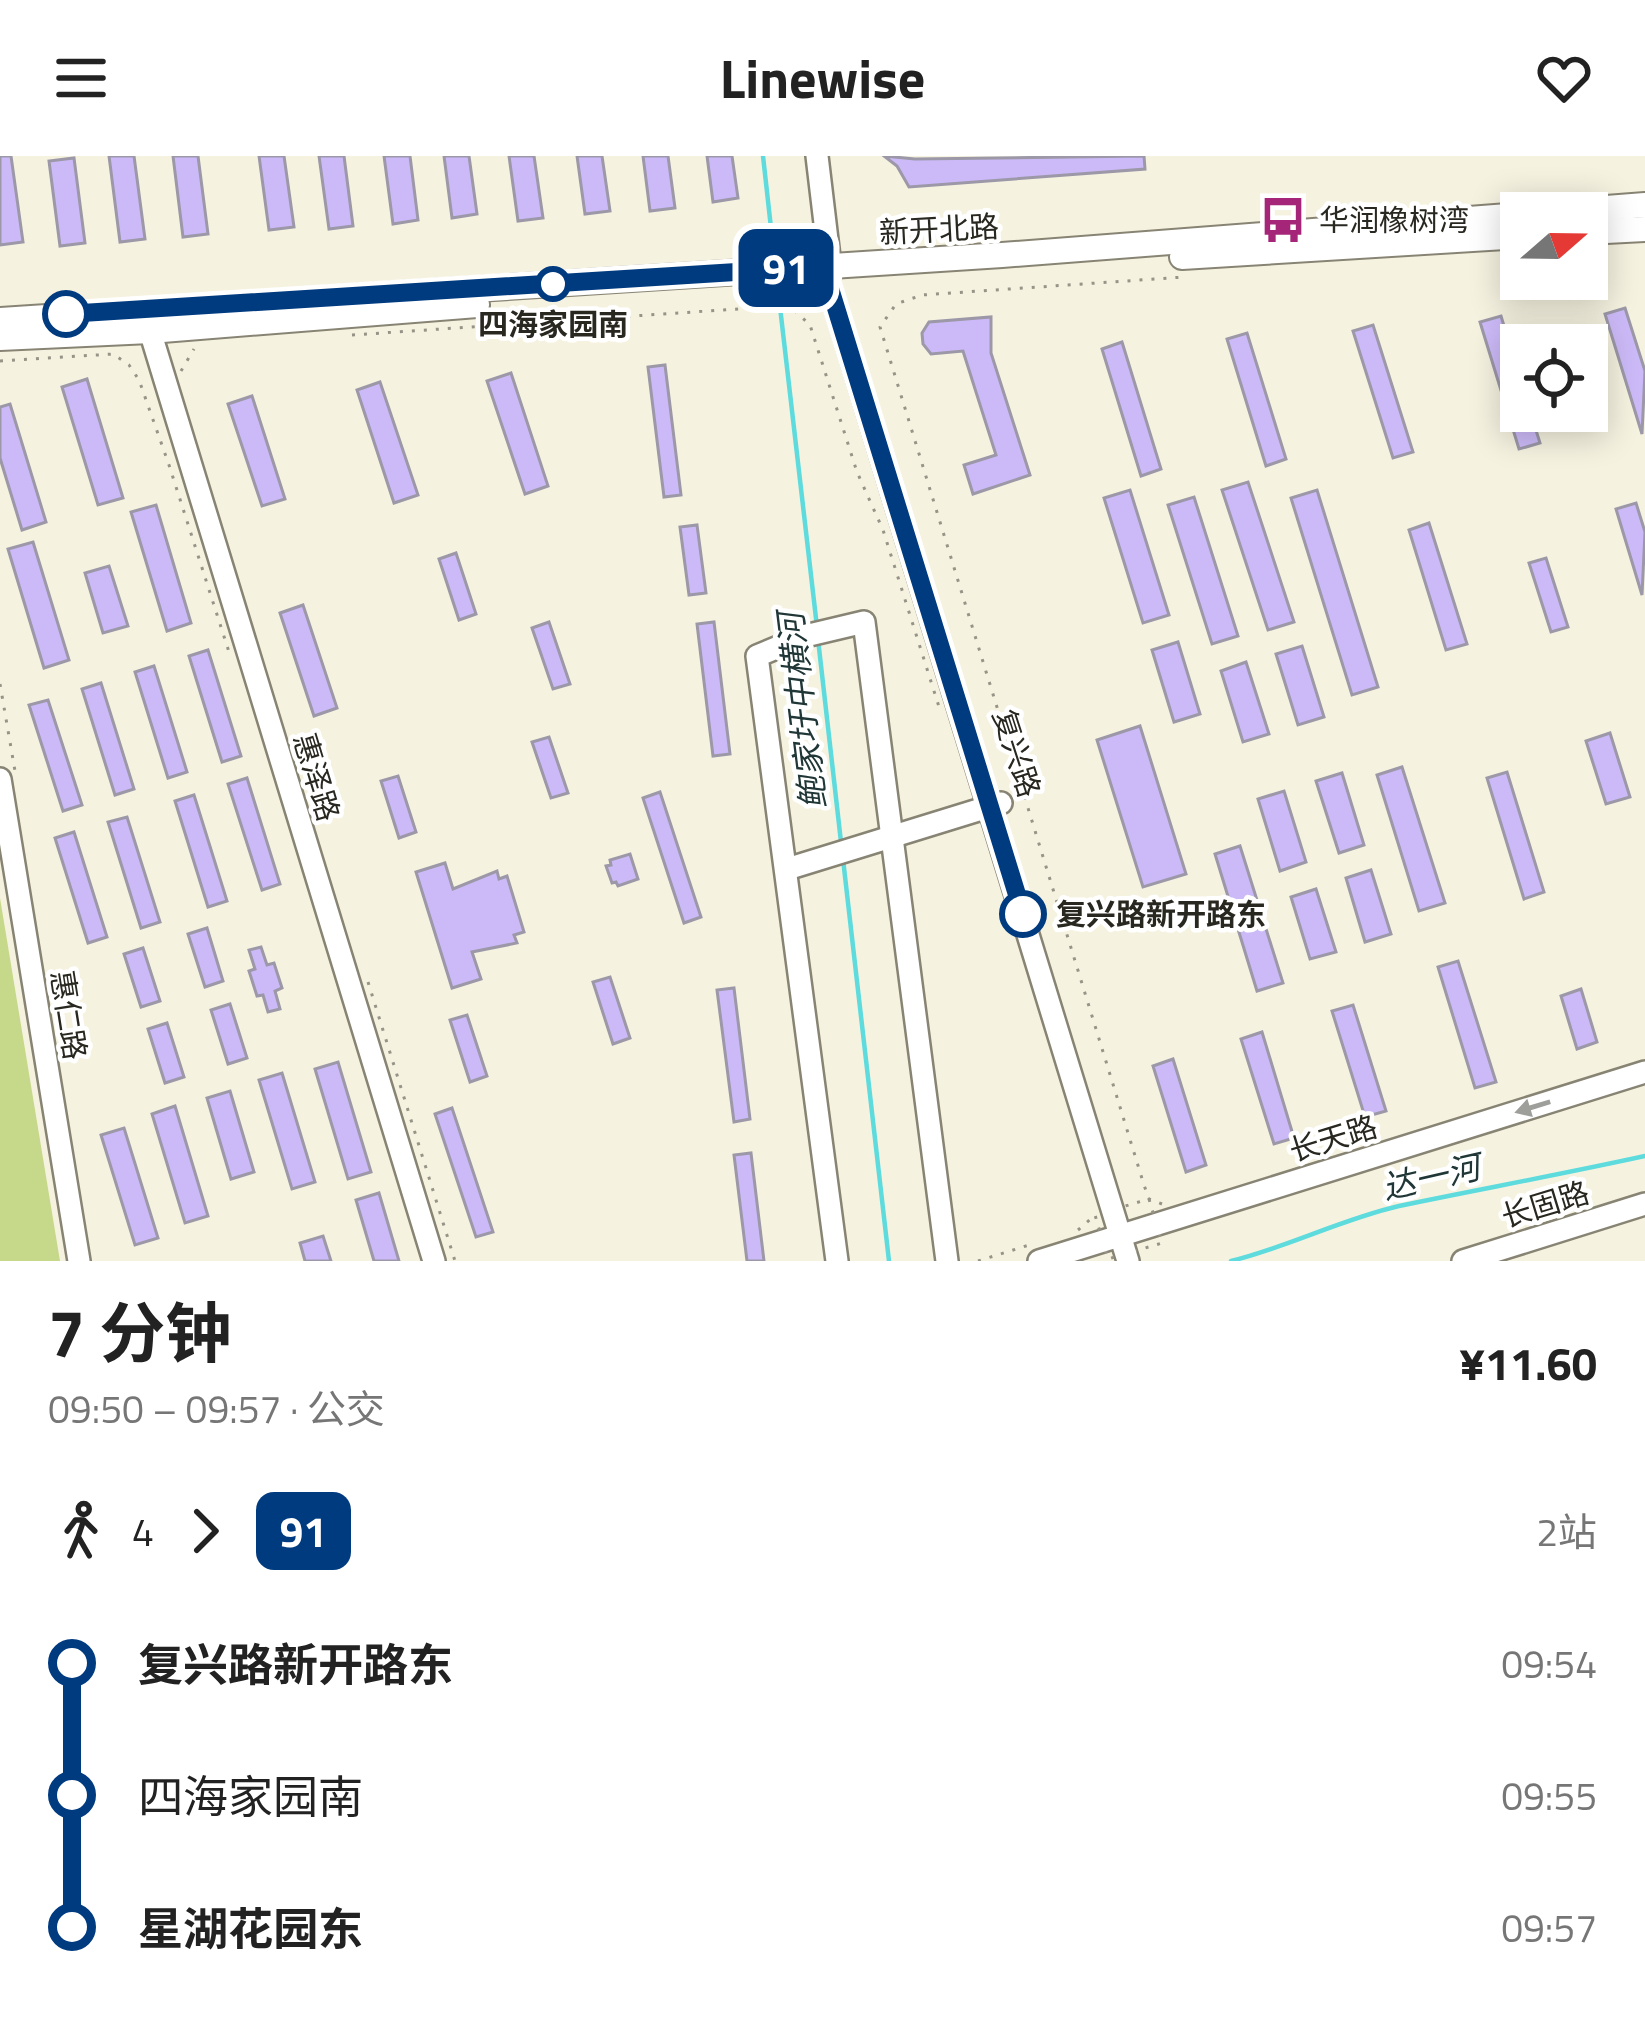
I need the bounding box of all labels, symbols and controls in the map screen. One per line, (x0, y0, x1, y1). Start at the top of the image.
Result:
text: Linewise (720, 37, 925, 119)
icon: menu (48, 45, 114, 111)
icon: heart (1531, 45, 1597, 111)
north arrow (1500, 192, 1608, 300)
map controls (1500, 192, 1608, 432)
bus stop icon: 华润橡树湾 (1258, 195, 1308, 245)
place label: 华润橡树湾 (1319, 197, 1469, 243)
street label: 新开北路 (878, 203, 1000, 255)
line badge: 91 (732, 229, 840, 307)
text: 91 (762, 236, 810, 300)
marker: 四海家园南 (537, 268, 569, 300)
unlabelled marker (44, 292, 88, 336)
place label: 四海家园南 (478, 301, 628, 347)
button: locate (1500, 324, 1608, 432)
water label: 鲍家圩中横河 (764, 604, 839, 812)
street label: 复兴路 (981, 703, 1053, 803)
street label: 惠泽路 (282, 727, 352, 827)
place label: 复兴路新开路东 (1056, 891, 1266, 937)
marker: 复兴路新开路东 (1001, 892, 1045, 936)
street label: 惠仁路 (39, 967, 99, 1063)
one-way arrow (1514, 1099, 1551, 1117)
street label: 长天路 (1283, 1103, 1383, 1173)
water label: 达一河 (1377, 1140, 1491, 1212)
street label: 长固路 (1495, 1169, 1595, 1239)
text: 7 分钟 (48, 1282, 231, 1383)
text: ¥11.60 (1459, 1329, 1597, 1397)
text: 09:50 – 09:57 · 公交 (48, 1379, 385, 1438)
icon: walk (48, 1498, 114, 1564)
icon: forward (172, 1498, 238, 1564)
text: 91 (280, 1499, 327, 1563)
text: 4 (132, 1502, 154, 1561)
text: 2站 (1536, 1502, 1597, 1561)
text: 复兴路新开路东 (138, 1630, 453, 1698)
text: 09:54 (1501, 1634, 1597, 1693)
text: 四海家园南 (138, 1762, 363, 1830)
text: 09:55 (1501, 1766, 1597, 1825)
text: 星湖花园东 (138, 1894, 363, 1962)
text: 09:57 (1501, 1898, 1597, 1957)

